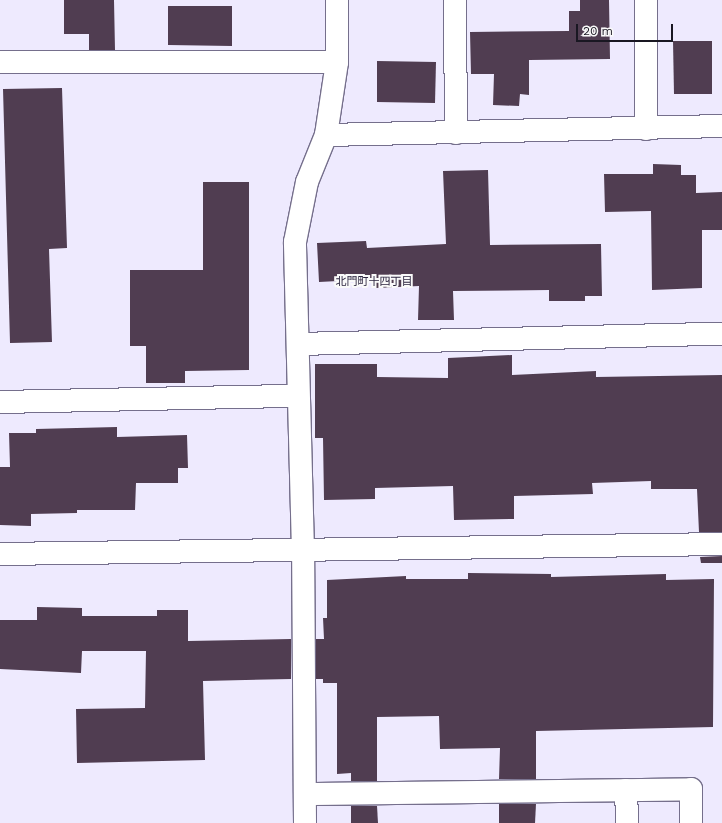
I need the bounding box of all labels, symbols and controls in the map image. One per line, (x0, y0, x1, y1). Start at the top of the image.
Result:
scale bar (578, 16, 675, 42)
text: 20 m (583, 24, 613, 38)
district label: 北門町十四丁目 (336, 275, 412, 289)

